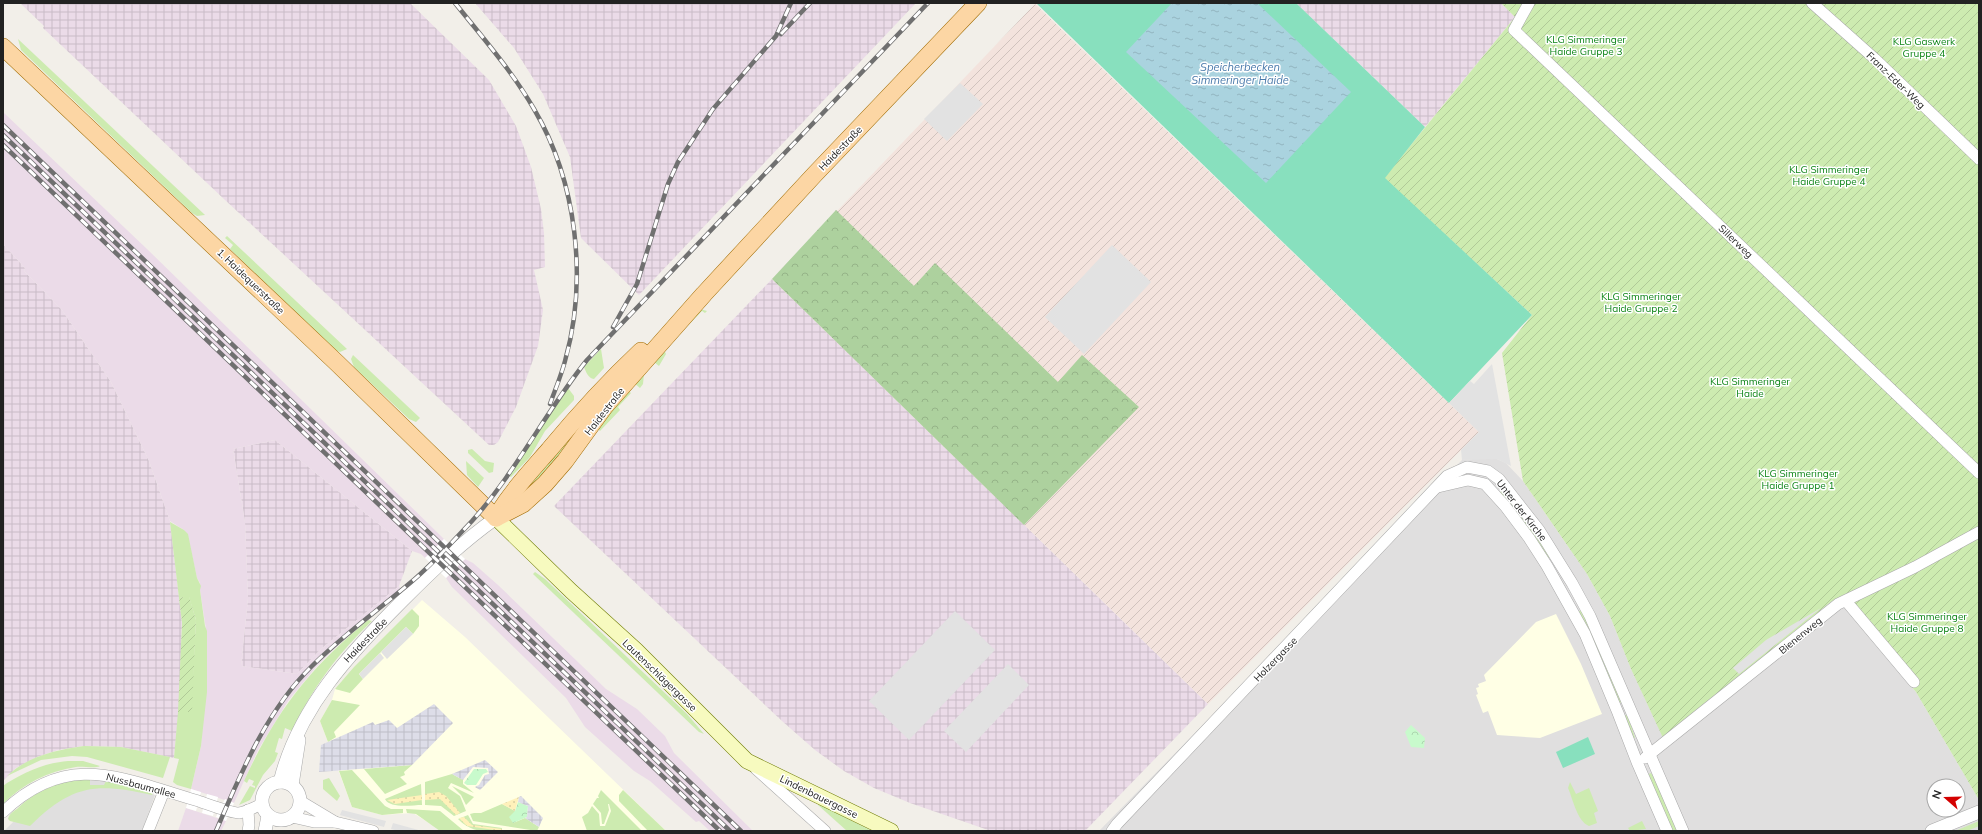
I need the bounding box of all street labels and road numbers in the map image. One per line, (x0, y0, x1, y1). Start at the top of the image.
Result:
street label: Franz-Eder-Weg (1864, 49, 1928, 112)
street label: Haidestraße (816, 123, 865, 173)
street label: Sillerweg (1716, 222, 1756, 261)
street label: 1. Haidequerstraße (214, 246, 287, 317)
street label: Haidestraße (582, 385, 627, 438)
street label: Unter der Kirche (1494, 477, 1550, 544)
street label: Bienenweg (1776, 614, 1825, 657)
street label: Haidestraße (341, 615, 390, 665)
street label: Holzergasse (1251, 634, 1300, 684)
street label: Lautenschlägergasse (620, 636, 700, 714)
street label: Nussbaumallee (105, 770, 177, 801)
street label: Lindenbauergasse (778, 772, 860, 821)

